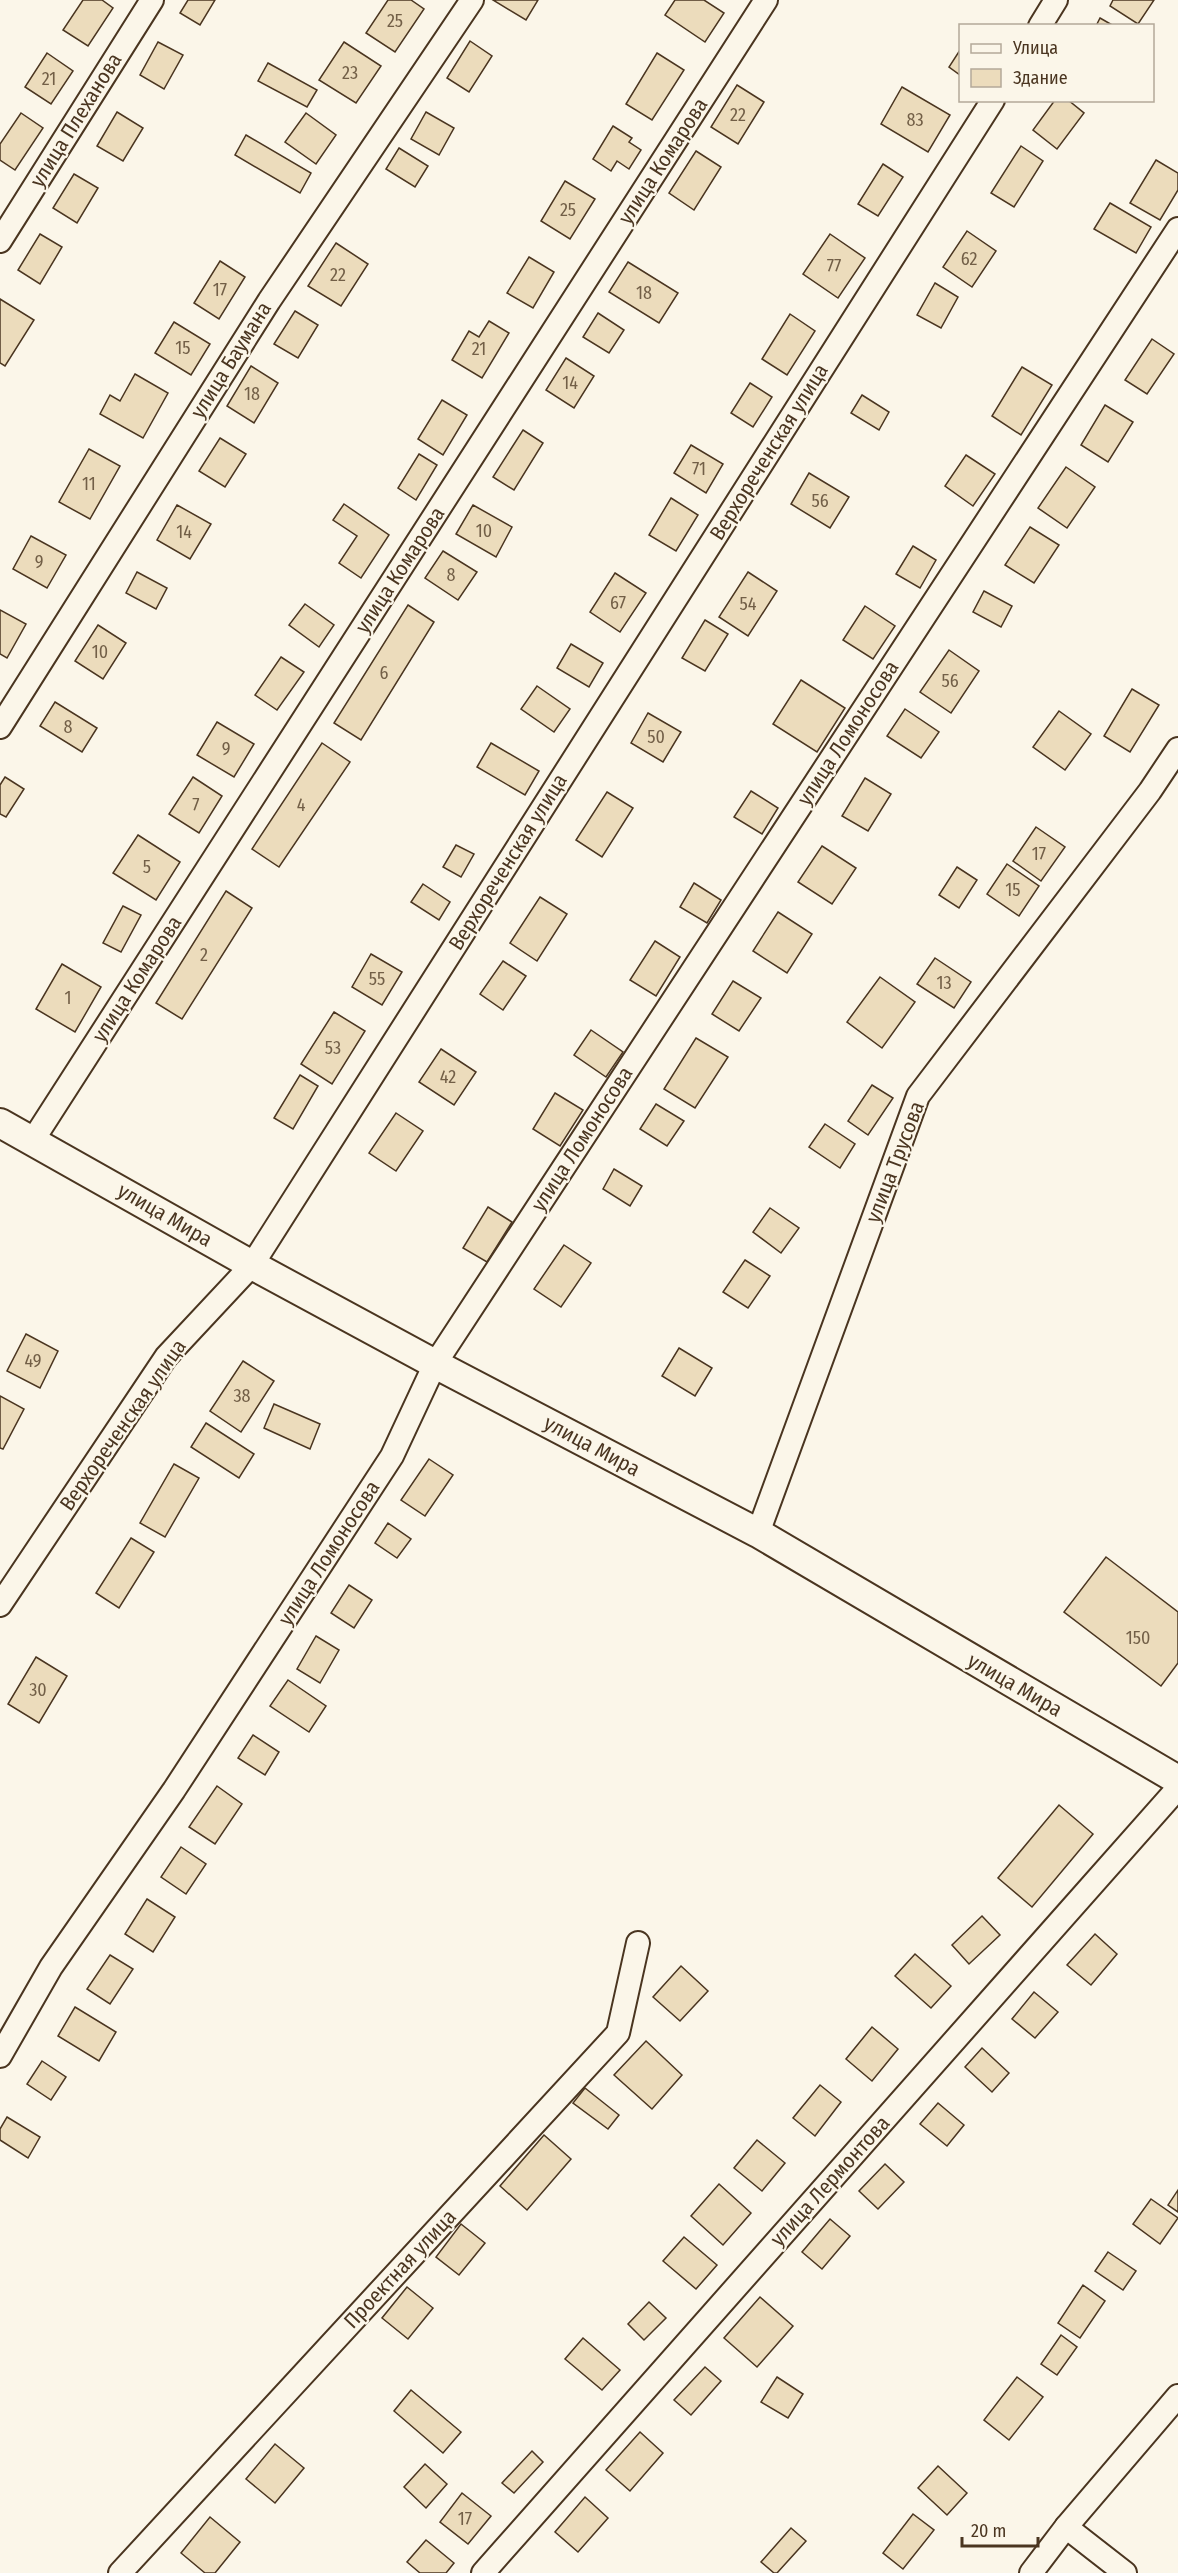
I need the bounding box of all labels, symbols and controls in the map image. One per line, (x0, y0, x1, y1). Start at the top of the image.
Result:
house number: 25 (387, 10, 403, 32)
legend (959, 24, 1154, 102)
text: Улица (1012, 37, 1058, 59)
street label: улица Плеханова (24, 48, 128, 192)
house number: 23 (342, 62, 358, 84)
text: Здание (1013, 67, 1068, 89)
house number: 21 (42, 68, 56, 90)
street label: улица Комарова (612, 93, 714, 229)
house number: 22 (730, 104, 746, 126)
house number: 83 (906, 109, 924, 131)
house number: 25 (560, 199, 576, 221)
house number: 62 (961, 248, 977, 270)
house number: 77 (827, 255, 841, 277)
house number: 22 (330, 264, 346, 286)
house number: 17 (213, 279, 227, 301)
house number: 18 (636, 282, 652, 304)
street label: улица Баумана (185, 297, 277, 423)
house number: 15 (175, 337, 191, 359)
house number: 21 (472, 338, 486, 360)
street label: Верхореченская улица (704, 359, 834, 545)
house number: 14 (562, 372, 578, 394)
house number: 18 (244, 383, 260, 405)
house number: 71 (692, 458, 706, 480)
house number: 11 (82, 473, 96, 495)
house number: 56 (811, 490, 829, 512)
street label: улица Комарова (349, 502, 451, 638)
house number: 10 (476, 520, 492, 542)
house number: 14 (176, 521, 192, 543)
house number: 9 (35, 551, 43, 573)
house number: 8 (447, 564, 456, 586)
house number: 67 (610, 592, 626, 614)
house number: 54 (740, 593, 757, 615)
house number: 10 (92, 641, 108, 663)
street label: улица Ломоносова (792, 656, 904, 810)
house number: 6 (380, 662, 389, 684)
house number: 56 (941, 670, 959, 692)
house number: 8 (64, 716, 73, 738)
house number: 50 (647, 726, 665, 748)
house number: 9 (222, 738, 230, 760)
street label: Верхореченская улица (443, 769, 573, 955)
house number: 7 (192, 794, 200, 816)
house number: 4 (297, 794, 306, 816)
house number: 17 (1032, 843, 1046, 865)
house number: 5 (143, 856, 151, 878)
house number: 15 (1005, 879, 1021, 901)
street label: улица Комарова (86, 911, 188, 1047)
house number: 2 (200, 944, 208, 966)
house number: 55 (369, 968, 385, 990)
house number: 13 (936, 972, 952, 994)
house number: 1 (64, 987, 72, 1009)
house number: 53 (325, 1037, 341, 1059)
street label: улица Ломоносова (526, 1062, 638, 1216)
house number: 42 (440, 1066, 456, 1088)
street label: улица Трусова (860, 1098, 930, 1226)
street label: улица Мира (113, 1177, 217, 1253)
street label: Верхореченская улица (54, 1334, 192, 1516)
house number: 49 (24, 1350, 42, 1372)
house number: 38 (233, 1385, 251, 1407)
street label: улица Мира (540, 1410, 644, 1482)
street label: улица Ломоносова (273, 1476, 385, 1630)
house number: 150 (1126, 1627, 1150, 1649)
street label: улица Мира (963, 1647, 1067, 1723)
house number: 30 (29, 1679, 47, 1701)
street label: улица Лермонтова (765, 2111, 895, 2251)
street label: Проектная улица (338, 2204, 462, 2334)
house number: 17 (458, 2508, 472, 2530)
scale bar (962, 2510, 1038, 2548)
text: 20 m (971, 2520, 1006, 2542)

